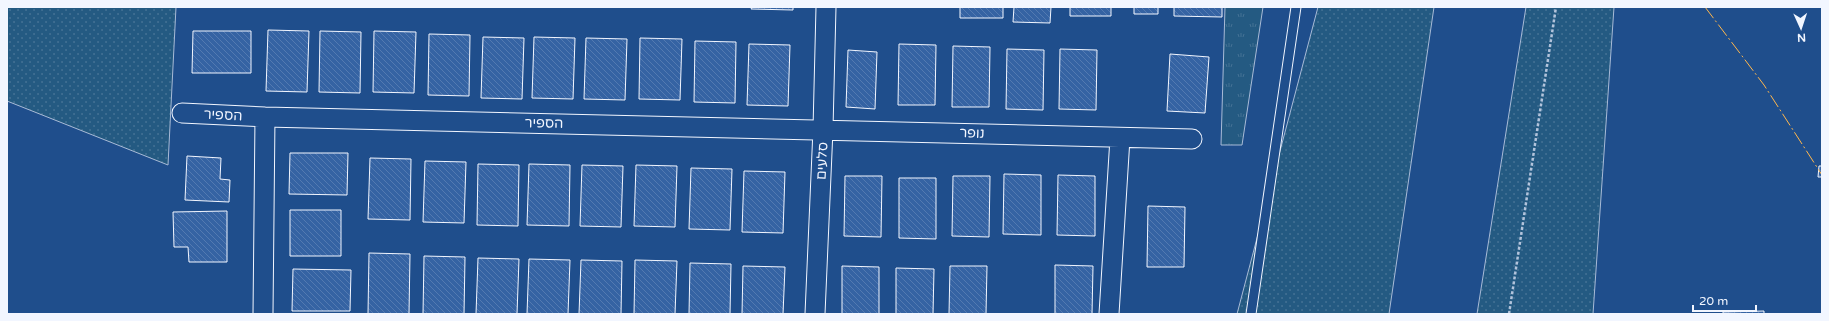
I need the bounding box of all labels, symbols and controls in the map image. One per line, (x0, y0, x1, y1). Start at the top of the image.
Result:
north arrow (1781, 8, 1821, 48)
text: N (1797, 31, 1806, 44)
street label: הספיר (203, 105, 243, 125)
street label: הספיר (524, 114, 564, 132)
street label: נופר (959, 124, 985, 142)
street label: סלעים (813, 142, 831, 180)
scale bar (1693, 287, 1756, 313)
text: 20 m (1699, 294, 1728, 308)

